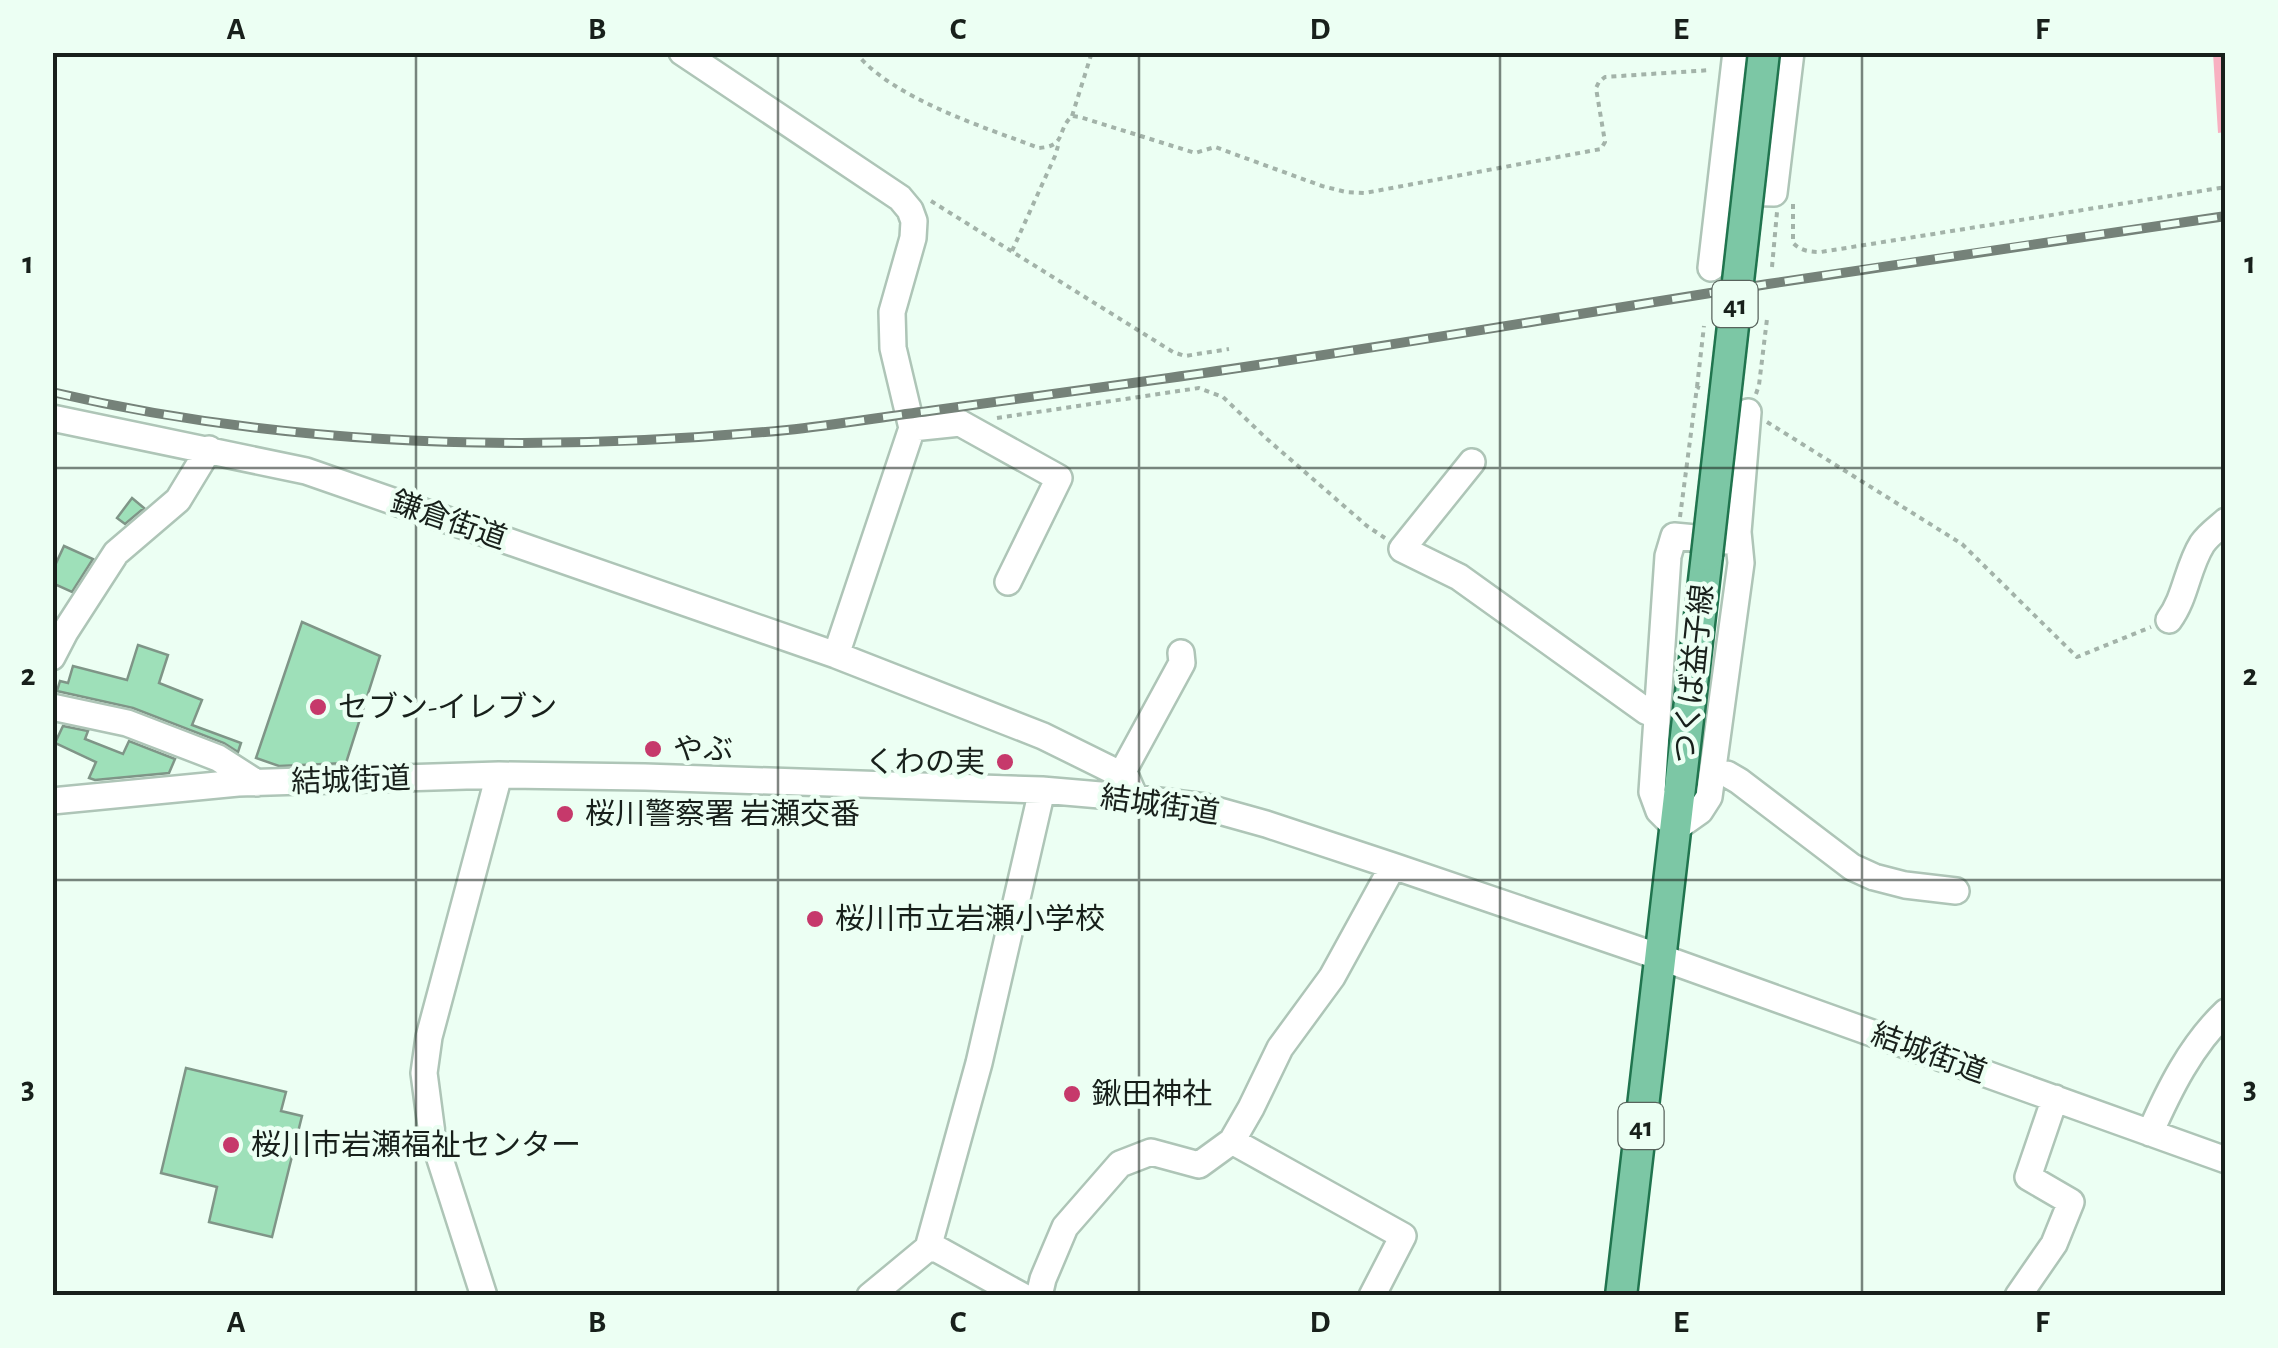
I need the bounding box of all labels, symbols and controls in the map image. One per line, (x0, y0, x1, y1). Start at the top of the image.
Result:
text: A (226, 13, 246, 45)
text: B (588, 13, 606, 45)
text: C (950, 13, 967, 45)
text: D (1310, 13, 1331, 45)
text: E (1673, 13, 1689, 45)
text: F (2035, 13, 2051, 45)
text: 1 (22, 247, 34, 279)
text: 1 (2244, 247, 2256, 279)
road number: 41 (1712, 281, 1758, 327)
street label: 鎌倉街道 (387, 485, 511, 555)
street label: つくば益子線 (1668, 583, 1718, 765)
text: 2 (20, 659, 36, 691)
text: 2 (2242, 659, 2258, 691)
place label: セブン-イレブン (338, 691, 557, 723)
marker: セブン-イレブン (307, 696, 329, 718)
place label: やぶ (673, 734, 733, 765)
marker: やぶ (642, 738, 664, 760)
place label: くわの実 (865, 746, 985, 778)
marker: くわの実 (994, 751, 1016, 773)
street label: 結城街道 (290, 762, 412, 798)
street label: 結城街道 (1098, 781, 1222, 829)
place label: 桜川警察署 岩瀬交番 (585, 798, 860, 830)
marker: 桜川警察署 岩瀬交番 (554, 803, 576, 825)
place label: 桜川市立岩瀬小学校 (835, 903, 1105, 935)
marker: 桜川市立岩瀬小学校 (804, 908, 826, 930)
street label: 結城街道 (1867, 1017, 1991, 1089)
text: 3 (21, 1072, 35, 1104)
text: 3 (2243, 1072, 2257, 1104)
place label: 鍬田神社 (1092, 1078, 1212, 1110)
marker: 鍬田神社 (1061, 1083, 1083, 1105)
road number: 41 (1618, 1103, 1664, 1149)
place label: 桜川市岩瀬福祉センター (251, 1129, 581, 1161)
marker: 桜川市岩瀬福祉センター (220, 1134, 242, 1156)
text: A (226, 1306, 246, 1338)
text: B (588, 1306, 606, 1338)
text: C (950, 1306, 967, 1338)
text: D (1310, 1306, 1331, 1338)
text: E (1673, 1306, 1689, 1338)
text: F (2035, 1306, 2051, 1338)

